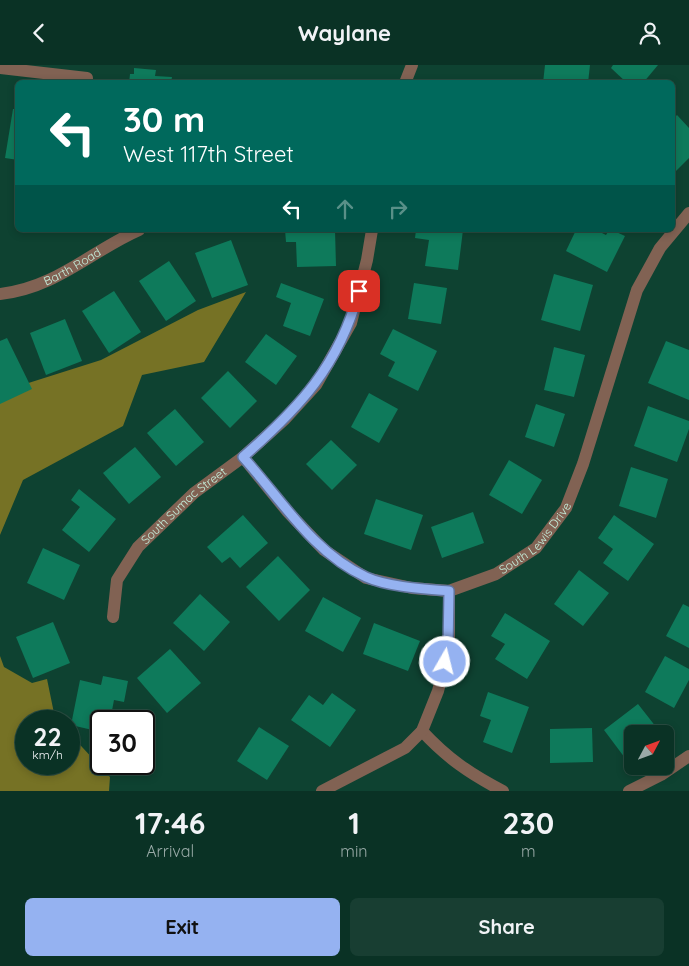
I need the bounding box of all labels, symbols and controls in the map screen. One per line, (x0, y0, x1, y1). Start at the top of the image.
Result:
icon: back (25, 19, 53, 47)
text: Waylane (298, 19, 391, 47)
icon: person (636, 19, 664, 47)
text: 30 m (123, 97, 205, 141)
icon: left (40, 100, 105, 165)
text: West 117th Street (123, 140, 294, 168)
icon: left (278, 195, 306, 223)
icon: ahead (331, 195, 359, 223)
icon: right (384, 195, 412, 223)
street label: Barth Road (41, 244, 104, 288)
pin (338, 270, 380, 312)
icon: arrive (345, 277, 373, 305)
street label: South Sumac Street (138, 464, 229, 547)
street label: South Lewis Drive (496, 500, 574, 577)
position arrow (418, 635, 470, 687)
speed limit sign: 30 (90, 710, 155, 775)
text: 22 (33, 721, 62, 752)
north arrow (624, 725, 674, 775)
map controls (624, 725, 674, 775)
text: km/h (32, 747, 63, 762)
text: 17:46 (135, 804, 205, 842)
text: 1 (348, 804, 360, 842)
text: 230 (503, 804, 554, 842)
text: Arrival (146, 841, 194, 861)
text: min (340, 841, 368, 861)
text: m (521, 841, 536, 861)
button: Exit (25, 898, 340, 956)
button: Share (350, 898, 664, 956)

